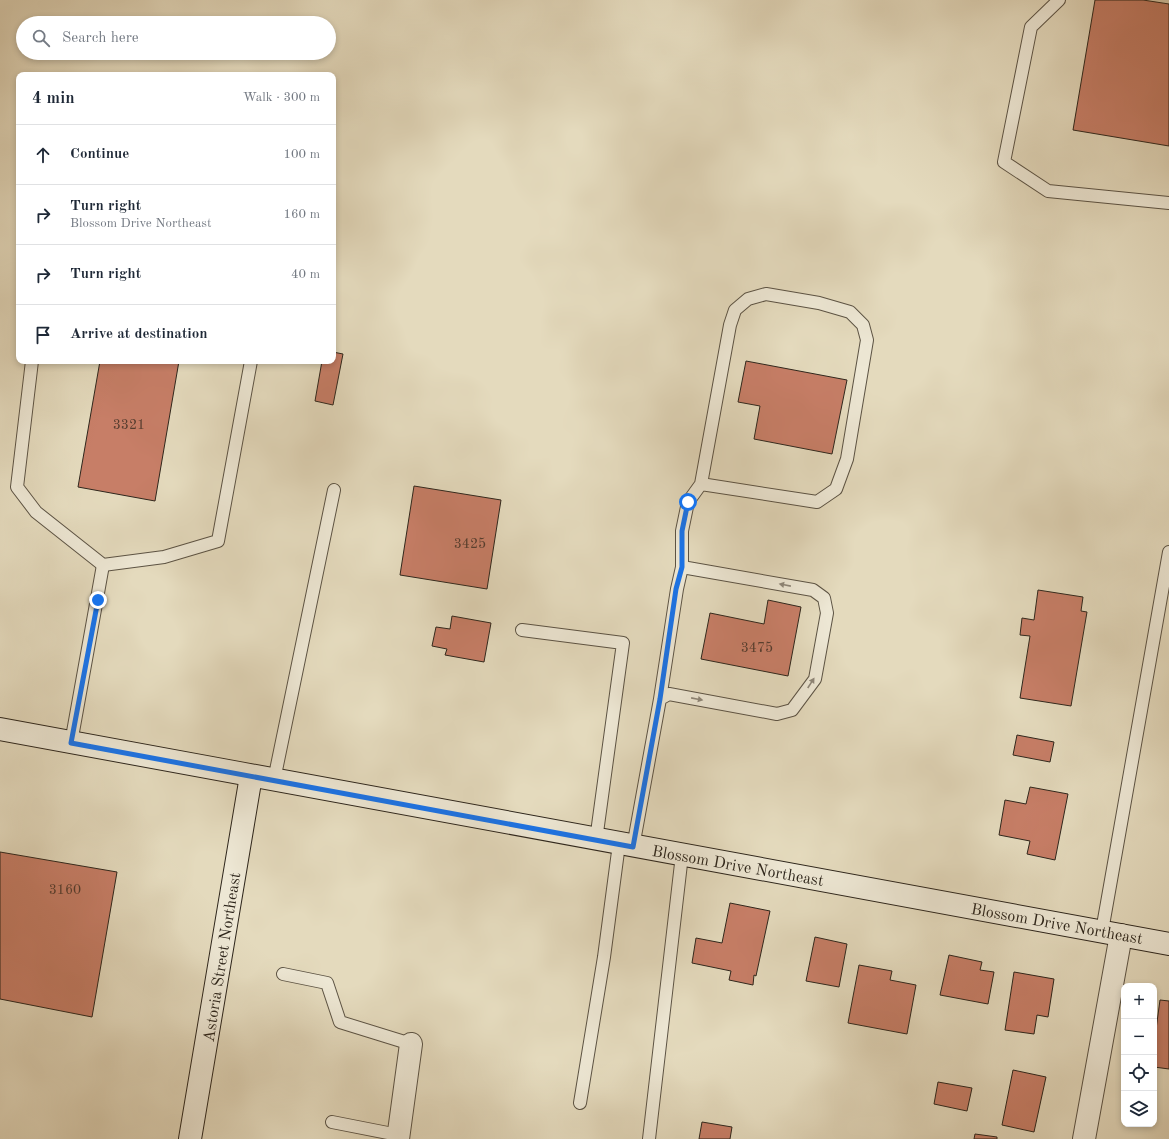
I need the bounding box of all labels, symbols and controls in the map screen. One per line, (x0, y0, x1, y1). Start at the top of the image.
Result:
search box (16, 16, 336, 60)
icon: search (30, 27, 52, 49)
text: Search here (62, 31, 139, 46)
text: 4 min (32, 90, 75, 107)
text: Walk · 300 m (243, 91, 320, 104)
icon: ahead (32, 144, 54, 166)
text: Continue (70, 147, 129, 162)
text: 100 m (283, 148, 320, 161)
text: Turn right (70, 199, 141, 214)
icon: right (32, 204, 54, 226)
text: 160 m (283, 208, 320, 221)
text: Blossom Drive Northeast (70, 217, 212, 230)
icon: right (32, 264, 54, 286)
text: Turn right (70, 267, 141, 282)
text: 40 m (291, 268, 320, 281)
icon: arrive (32, 324, 54, 346)
text: Arrive at destination (70, 327, 208, 342)
house number: 3321 (113, 418, 145, 432)
route start (679, 493, 697, 511)
house number: 3425 (454, 537, 486, 551)
one-way arrow (779, 582, 791, 588)
route end (89, 591, 107, 609)
house number: 3475 (741, 641, 773, 655)
one-way arrow (807, 678, 815, 689)
one-way arrow (691, 696, 703, 702)
street label: Blossom Drive Northeast (651, 844, 825, 890)
street label: Astoria Street Northeast (202, 871, 244, 1043)
house number: 3160 (49, 883, 81, 897)
street label: Blossom Drive Northeast (970, 902, 1144, 948)
map controls (1121, 983, 1157, 1127)
button: + (1121, 983, 1157, 1019)
button: − (1121, 1019, 1157, 1055)
button: locate (1121, 1055, 1157, 1091)
button: layers (1121, 1091, 1157, 1127)

